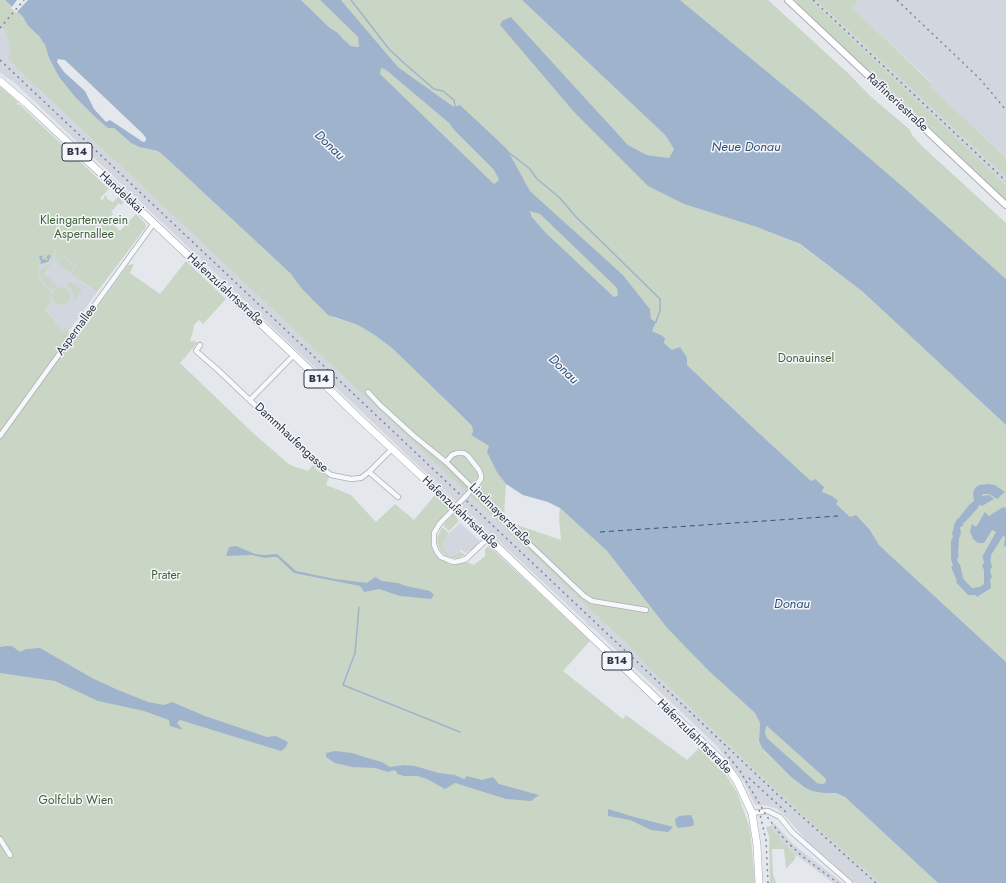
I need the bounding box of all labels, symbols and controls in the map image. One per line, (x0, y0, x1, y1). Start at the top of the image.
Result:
street label: Raffineriestraße (863, 71, 931, 135)
water label: Donau (311, 128, 347, 164)
water label: Neue Donau (711, 140, 781, 156)
road number: B14 (62, 143, 92, 161)
street label: Handelskai (96, 169, 146, 217)
park label: Kleingartenverein Aspernallee (40, 214, 128, 242)
street label: Hafenzufahrtsstraße (184, 251, 266, 329)
street label: Aspernallee (54, 302, 100, 358)
water label: Donau (545, 352, 581, 388)
park label: Donauinsel (778, 352, 834, 366)
road number: B14 (304, 370, 334, 388)
street label: Dammhaufengasse (251, 400, 331, 476)
street label: Hafenzufahrtsstraße (419, 474, 501, 552)
street label: Lindmayerstraße (466, 481, 534, 549)
park label: Prater (151, 569, 181, 583)
water label: Donau (774, 597, 810, 613)
road number: B14 (602, 652, 632, 670)
street label: Hafenzufahrtsstraße (654, 697, 734, 777)
park label: Golfclub Wien (39, 794, 113, 808)

